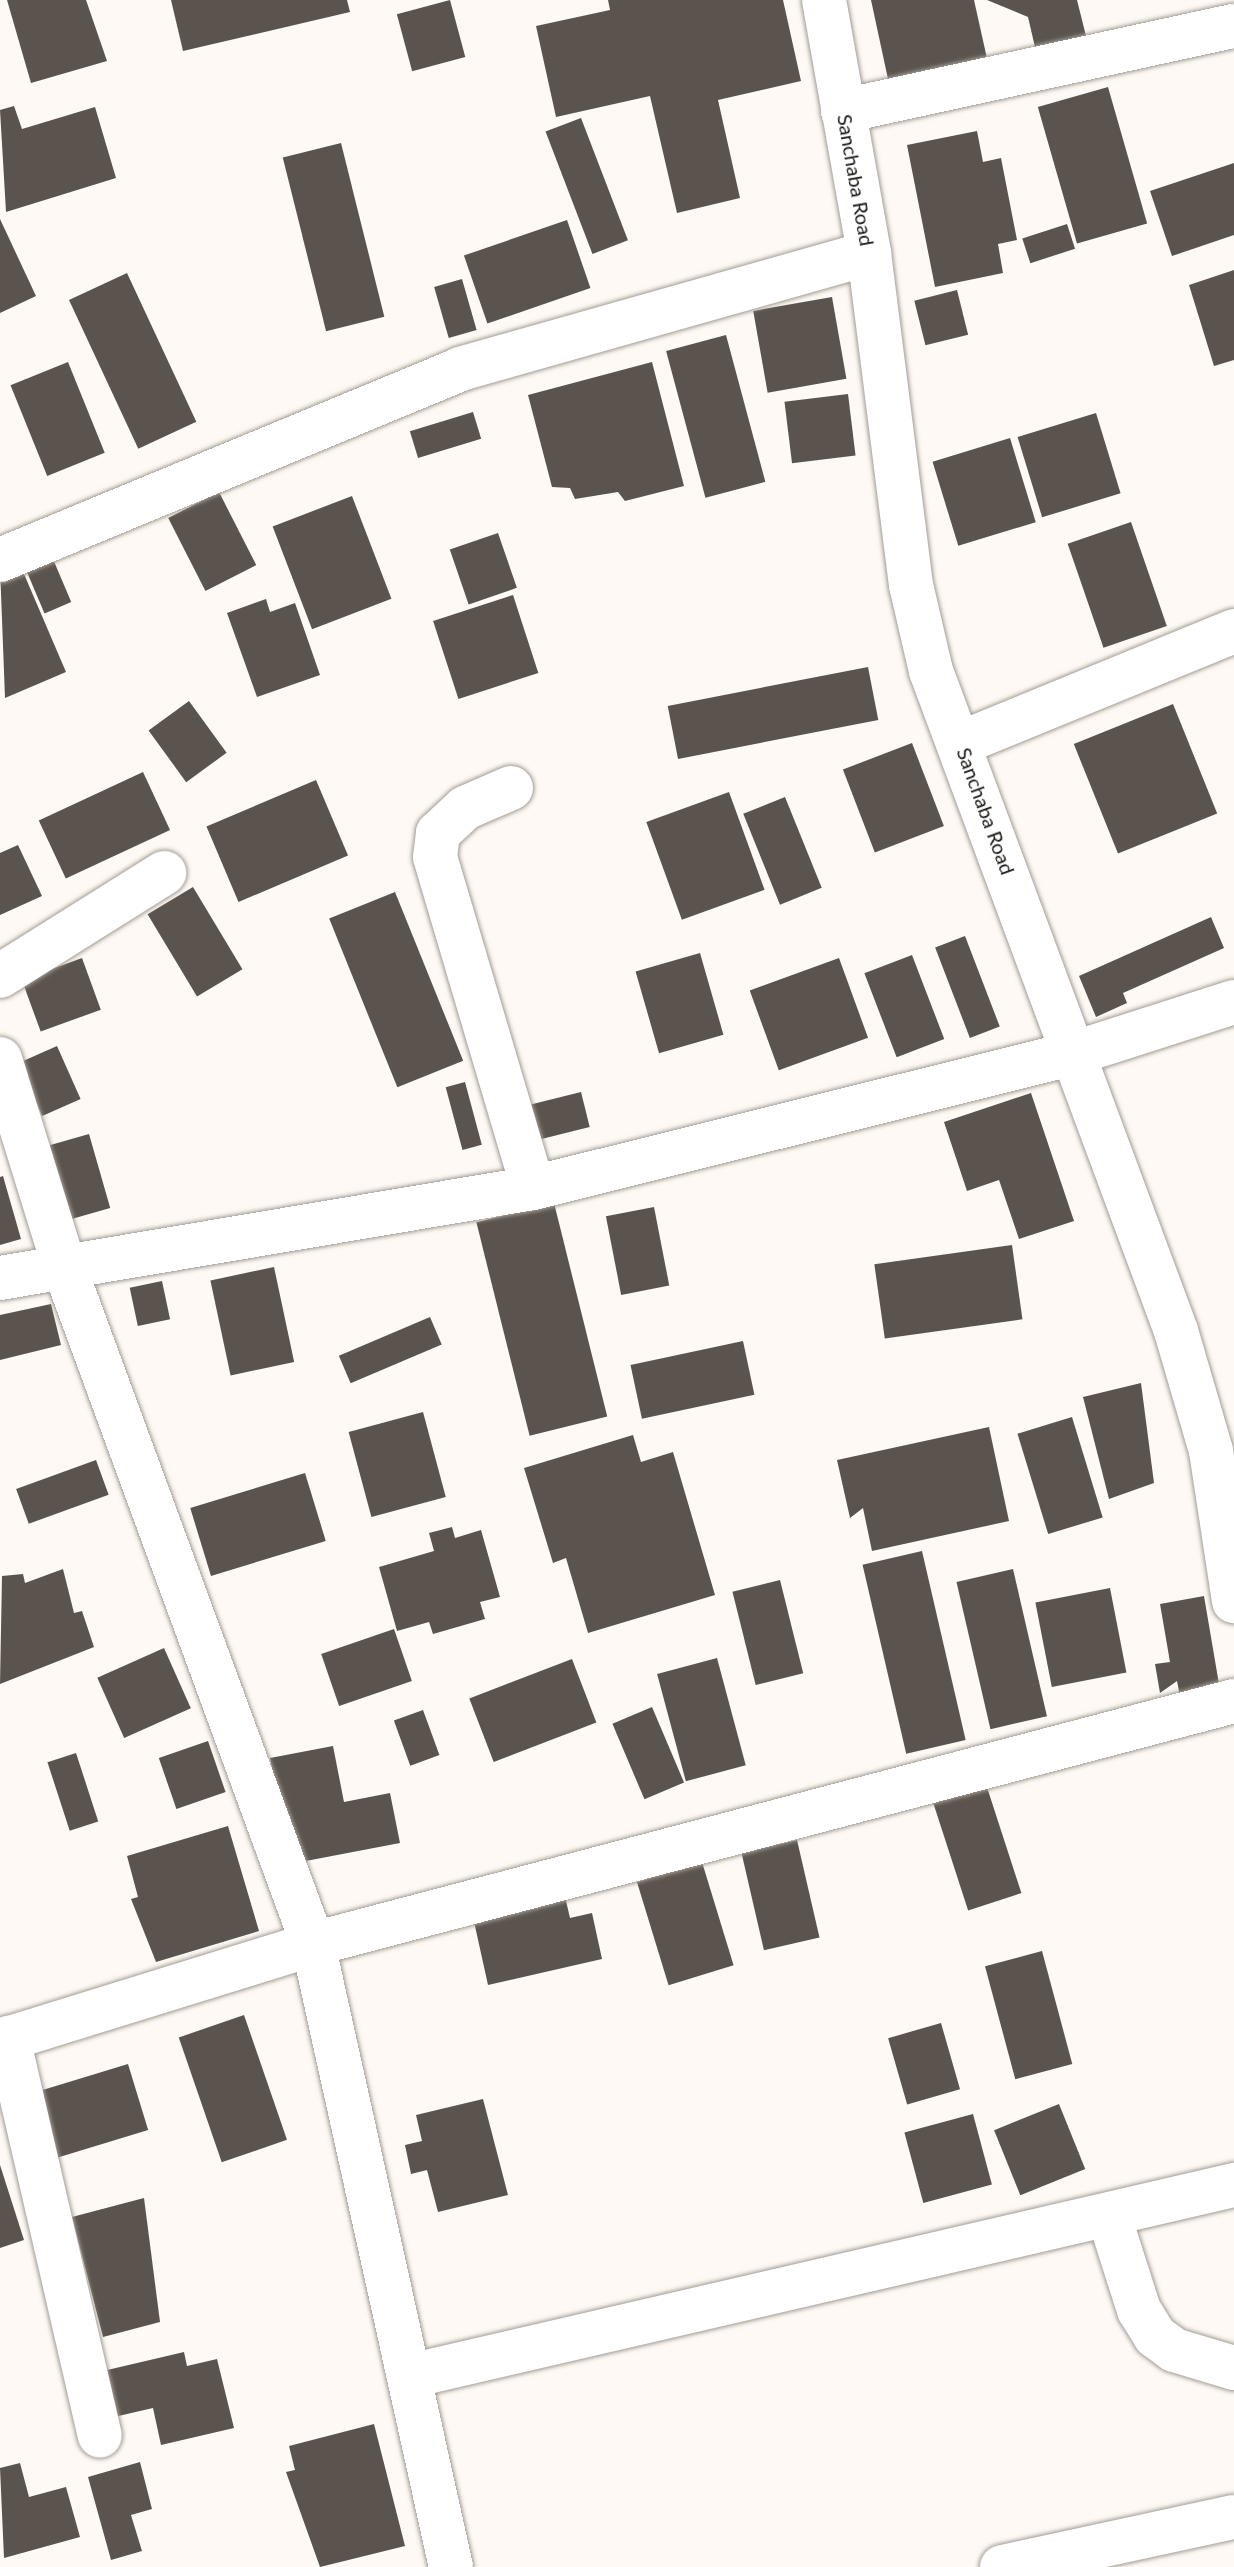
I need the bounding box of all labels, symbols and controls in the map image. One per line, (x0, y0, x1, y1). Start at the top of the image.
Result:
street label: Sanchaba Road (833, 112, 879, 248)
street label: Sanchaba Road (952, 744, 1020, 878)

